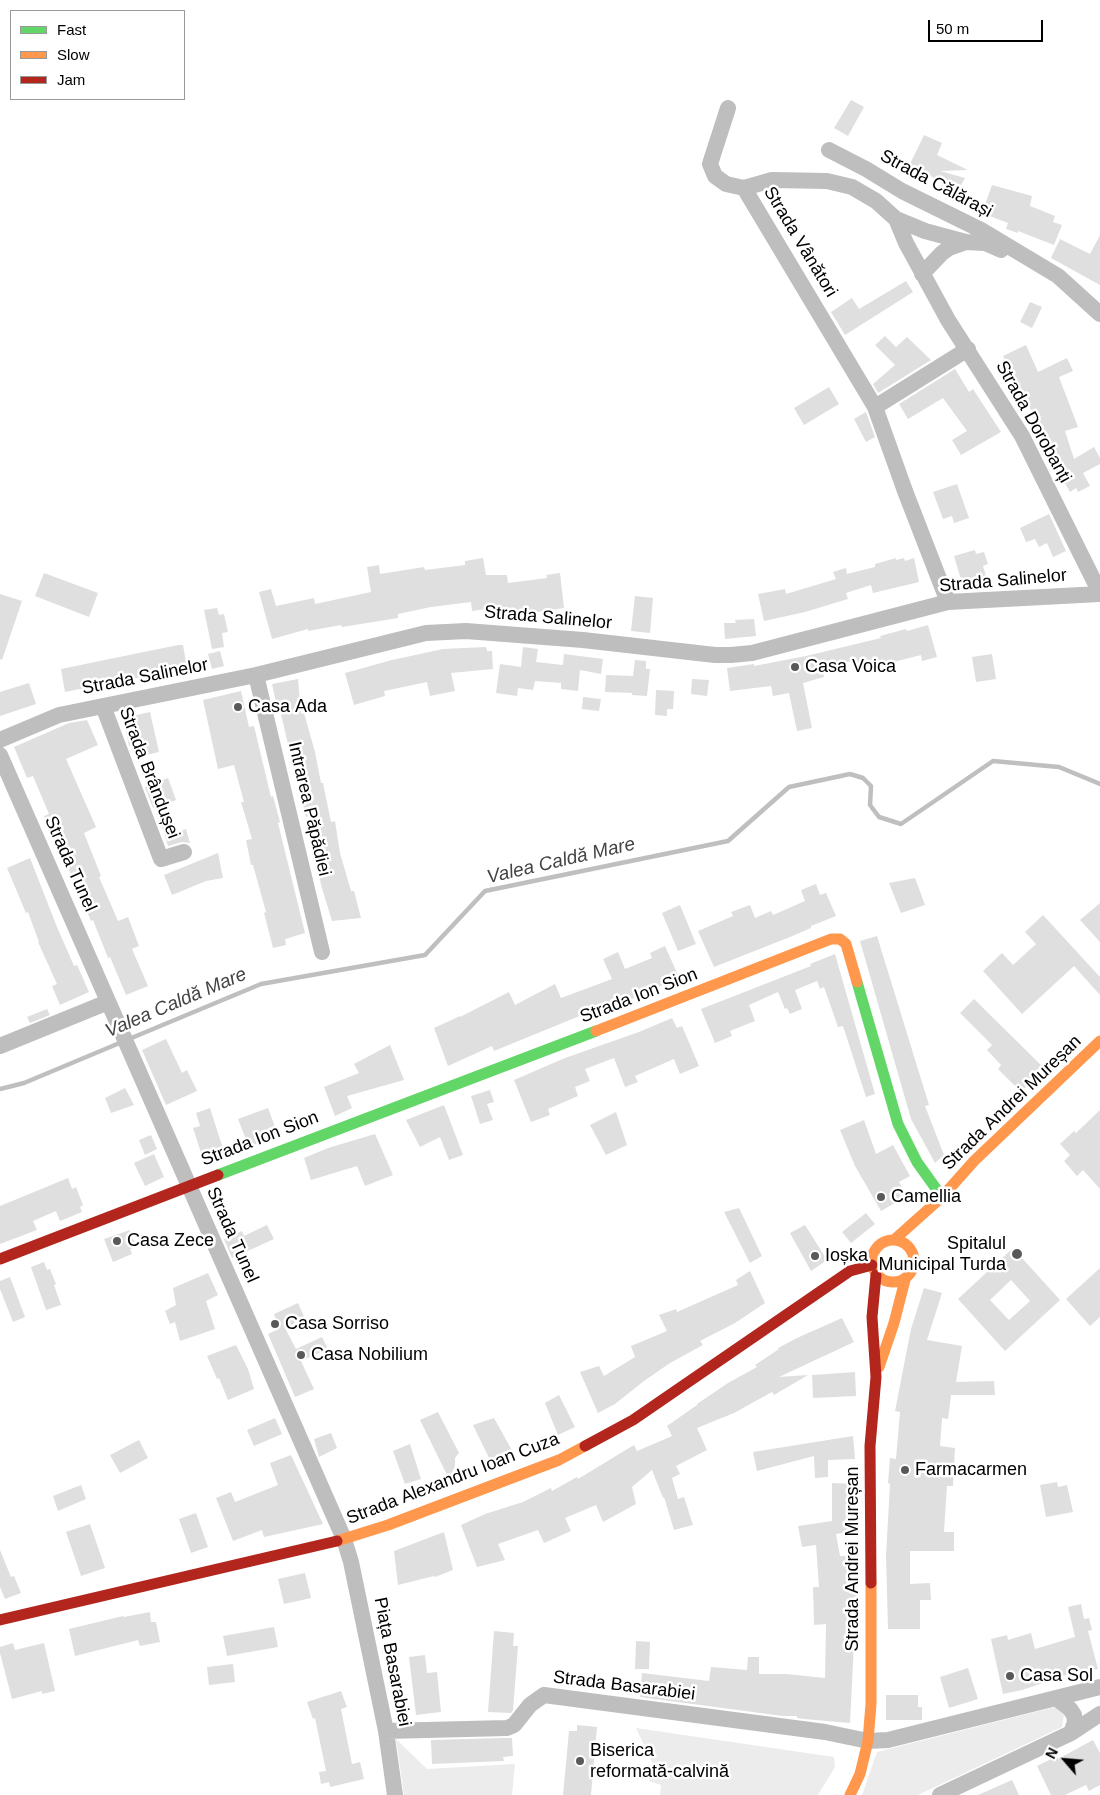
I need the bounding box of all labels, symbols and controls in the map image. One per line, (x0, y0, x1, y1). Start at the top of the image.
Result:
legend (10, 10, 185, 100)
scale bar (930, 10, 1045, 42)
text: 50 m (936, 20, 969, 37)
text: Fast (57, 21, 86, 38)
text: Slow (57, 46, 90, 63)
text: Jam (57, 71, 85, 88)
street label: Strada Călărași (876, 145, 996, 223)
street label: Strada Vânători (759, 183, 841, 301)
street label: Strada Dorobanți (991, 357, 1075, 487)
street label: Strada Salinelor (938, 565, 1068, 597)
street label: Strada Salinelor (483, 602, 613, 634)
street label: Strada Salinelor (80, 654, 210, 700)
place label: Casa Voica (805, 656, 896, 678)
marker: Casa Voica (789, 661, 801, 673)
place label: Casa Ada (248, 696, 327, 718)
marker: Casa Ada (232, 701, 244, 713)
street label: Strada Brândușei (114, 704, 184, 842)
street label: Intrarea Păpădiei (283, 740, 335, 878)
street label: Strada Tunel (39, 813, 101, 915)
water label: Valea Caldă Mare (485, 833, 637, 889)
water label: Valea Caldă Mare (102, 963, 250, 1043)
street label: Strada Ion Sion (577, 964, 701, 1028)
street label: Strada Andrei Mureșan (938, 1031, 1086, 1175)
street label: Strada Ion Sion (198, 1107, 322, 1171)
street label: Strada Tunel (201, 1184, 263, 1286)
place label: Camellia (891, 1186, 961, 1208)
marker: Camellia (875, 1191, 887, 1203)
place label: Casa Zece (127, 1230, 214, 1252)
place label: Spitalul Municipal Turda (879, 1233, 1006, 1276)
marker: Casa Zece (111, 1235, 123, 1247)
place label: Ioșka (825, 1245, 868, 1267)
marker: Spitalul Municipal Turda (1010, 1247, 1024, 1261)
marker: Ioșka (809, 1250, 821, 1262)
place label: Casa Sorriso (285, 1313, 389, 1335)
marker: Casa Sorriso (269, 1318, 281, 1330)
place label: Casa Nobilium (311, 1344, 428, 1366)
marker: Casa Nobilium (295, 1349, 307, 1361)
street label: Strada Alexandru Ioan Cuza (344, 1428, 562, 1530)
place label: Farmacarmen (915, 1459, 1027, 1481)
marker: Farmacarmen (899, 1464, 911, 1476)
street label: Strada Andrei Mureșan (842, 1466, 864, 1652)
street label: Piața Basarabiei (369, 1596, 415, 1728)
place label: Casa Sol (1020, 1665, 1093, 1687)
street label: Strada Basarabiei (552, 1667, 696, 1705)
marker: Casa Sol (1004, 1670, 1016, 1682)
north arrow (1040, 1735, 1090, 1785)
place label: Biserica reformată-calvină (590, 1740, 729, 1782)
text: N (1042, 1745, 1061, 1761)
marker: Biserica reformată-calvină (574, 1755, 586, 1767)

